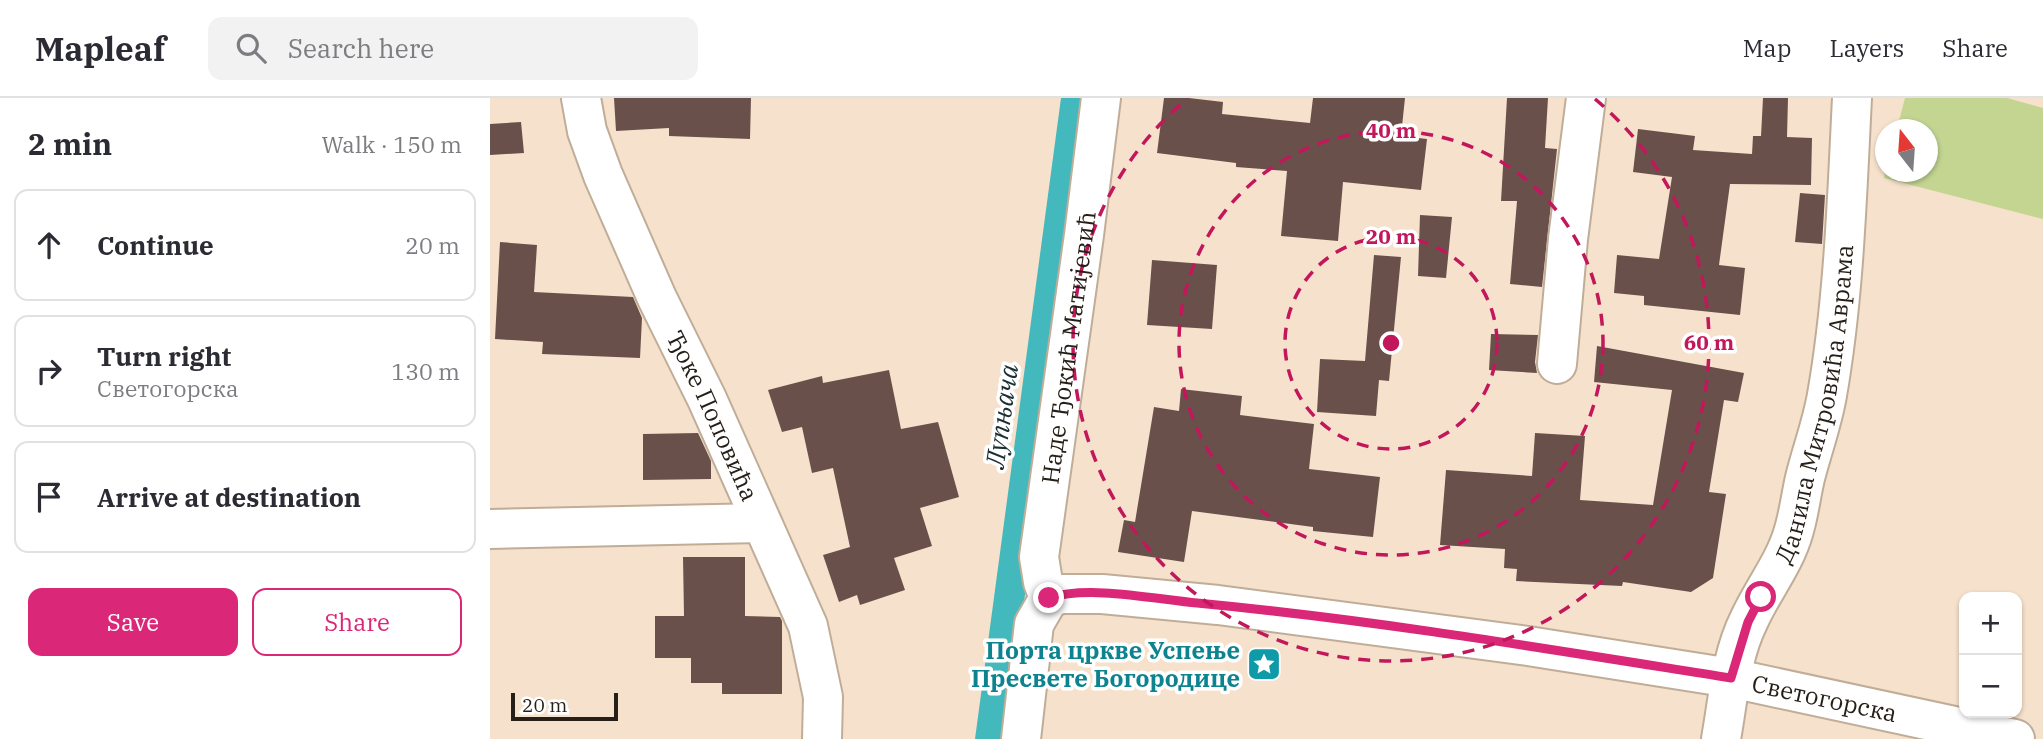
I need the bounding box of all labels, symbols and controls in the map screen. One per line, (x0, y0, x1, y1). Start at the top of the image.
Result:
search box (208, 17, 698, 80)
text: Mapleaf (35, 27, 166, 70)
icon: search (232, 29, 270, 67)
text: Search here (288, 31, 434, 65)
text: Map (1743, 32, 1791, 64)
text: Layers (1829, 32, 1904, 64)
text: Share (1942, 32, 2008, 64)
text: 40 m (1366, 116, 1416, 144)
north arrow (1875, 119, 1938, 182)
text: 2 min (28, 124, 112, 163)
text: Walk · 150 m (321, 129, 462, 159)
street label: Наде Ђокић Матијевић (1033, 209, 1103, 486)
text: 20 m (1366, 222, 1416, 250)
icon: ahead (30, 226, 68, 264)
text: Continue (97, 228, 214, 262)
text: 20 m (405, 230, 460, 260)
street label: Данила Митровића Аврама (1767, 243, 1860, 568)
street label: Ђоке Поповића (660, 325, 766, 506)
text: 60 m (1684, 328, 1734, 356)
centre of rings (1379, 331, 1403, 355)
text: Turn right (97, 339, 231, 373)
icon: right (30, 352, 68, 390)
text: 130 m (391, 356, 460, 386)
water label: Лупњача (977, 362, 1025, 472)
text: Светогорска (97, 373, 238, 403)
icon: arrive (30, 478, 68, 516)
text: Arrive at destination (97, 480, 361, 514)
route start (1745, 581, 1776, 612)
route end (1033, 582, 1064, 613)
button: Save (28, 588, 238, 656)
button: Share (252, 588, 462, 656)
map controls (1959, 592, 2022, 718)
button: + (1959, 592, 2022, 655)
place label: Порта цркве Успење Пресвете Богородице (971, 634, 1240, 694)
place icon: Порта цркве Успење Пресвете Богородице (1245, 645, 1283, 683)
button: − (1959, 655, 2022, 718)
street label: Светогорска (1749, 667, 1900, 729)
scale bar (511, 690, 618, 722)
text: 20 m (522, 693, 567, 717)

